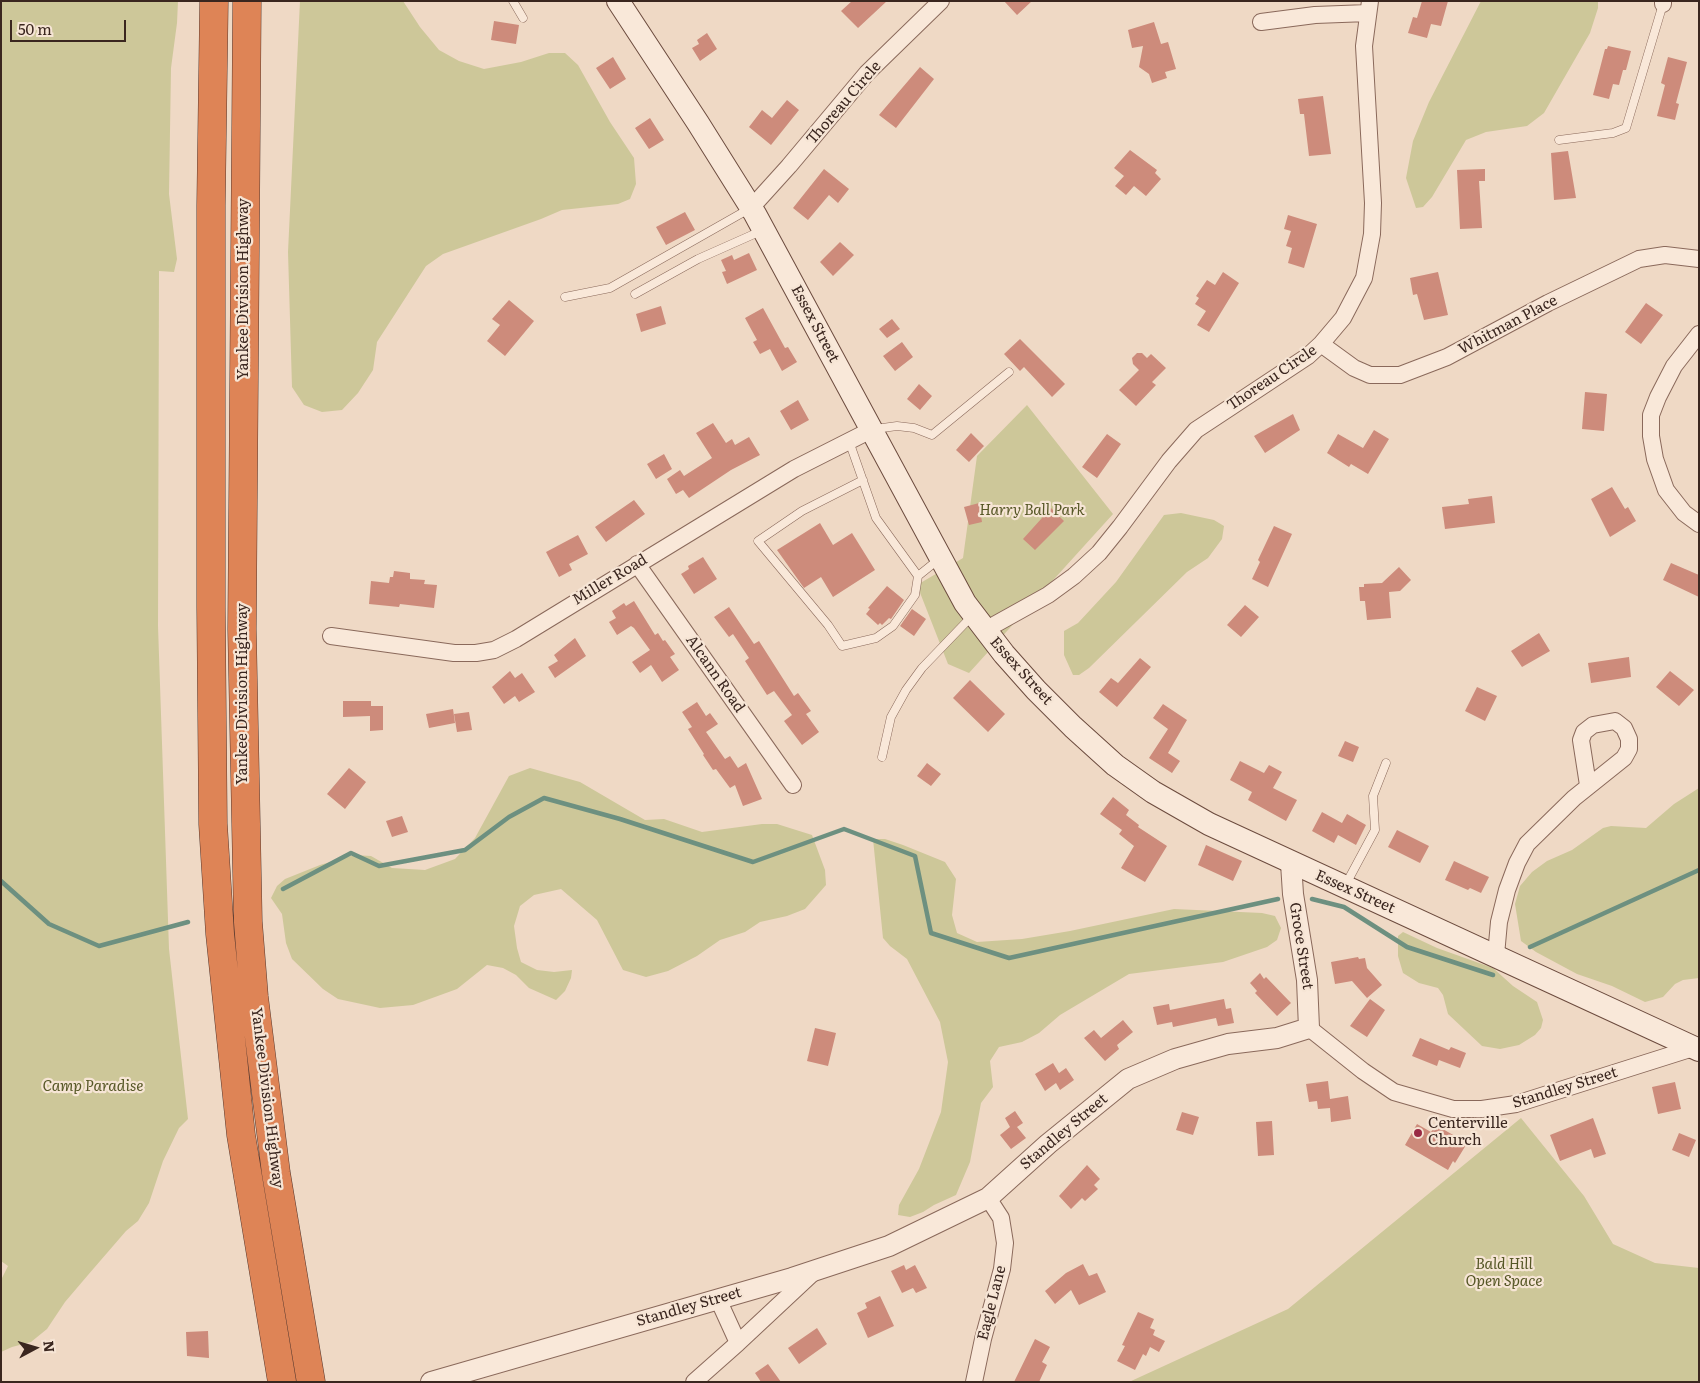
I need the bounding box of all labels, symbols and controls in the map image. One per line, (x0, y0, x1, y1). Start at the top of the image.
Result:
scale bar (12, 10, 129, 42)
text: 50 m (18, 17, 52, 40)
street label: Thoreau Circle (803, 58, 885, 148)
street label: Yankee Division Highway (235, 198, 253, 380)
street label: Essex Street (787, 282, 843, 366)
street label: Whitman Place (1456, 291, 1560, 359)
street label: Thoreau Circle (1224, 341, 1320, 415)
park label: Harry Ball Park (979, 502, 1085, 520)
street label: Miller Road (569, 551, 651, 609)
street label: Yankee Division Highway (234, 603, 252, 785)
street label: Alcann Road (682, 632, 748, 716)
street label: Essex Street (986, 633, 1056, 709)
street label: Essex Street (1312, 866, 1398, 918)
street label: Groce Street (1285, 901, 1317, 991)
street label: Yankee Division Highway (247, 1007, 287, 1189)
street label: Standley Street (1510, 1064, 1620, 1112)
park label: Camp Paradise (43, 1078, 143, 1096)
street label: Standley Street (1017, 1090, 1111, 1174)
place label: Centerville Church (1428, 1115, 1508, 1150)
marker: Centerville Church (1412, 1127, 1424, 1139)
park label: Bald Hill Open Space (1466, 1256, 1542, 1291)
street label: Eagle Lane (974, 1264, 1010, 1342)
street label: Standley Street (634, 1283, 744, 1331)
north arrow (10, 1323, 60, 1373)
text: N (39, 1340, 60, 1353)

